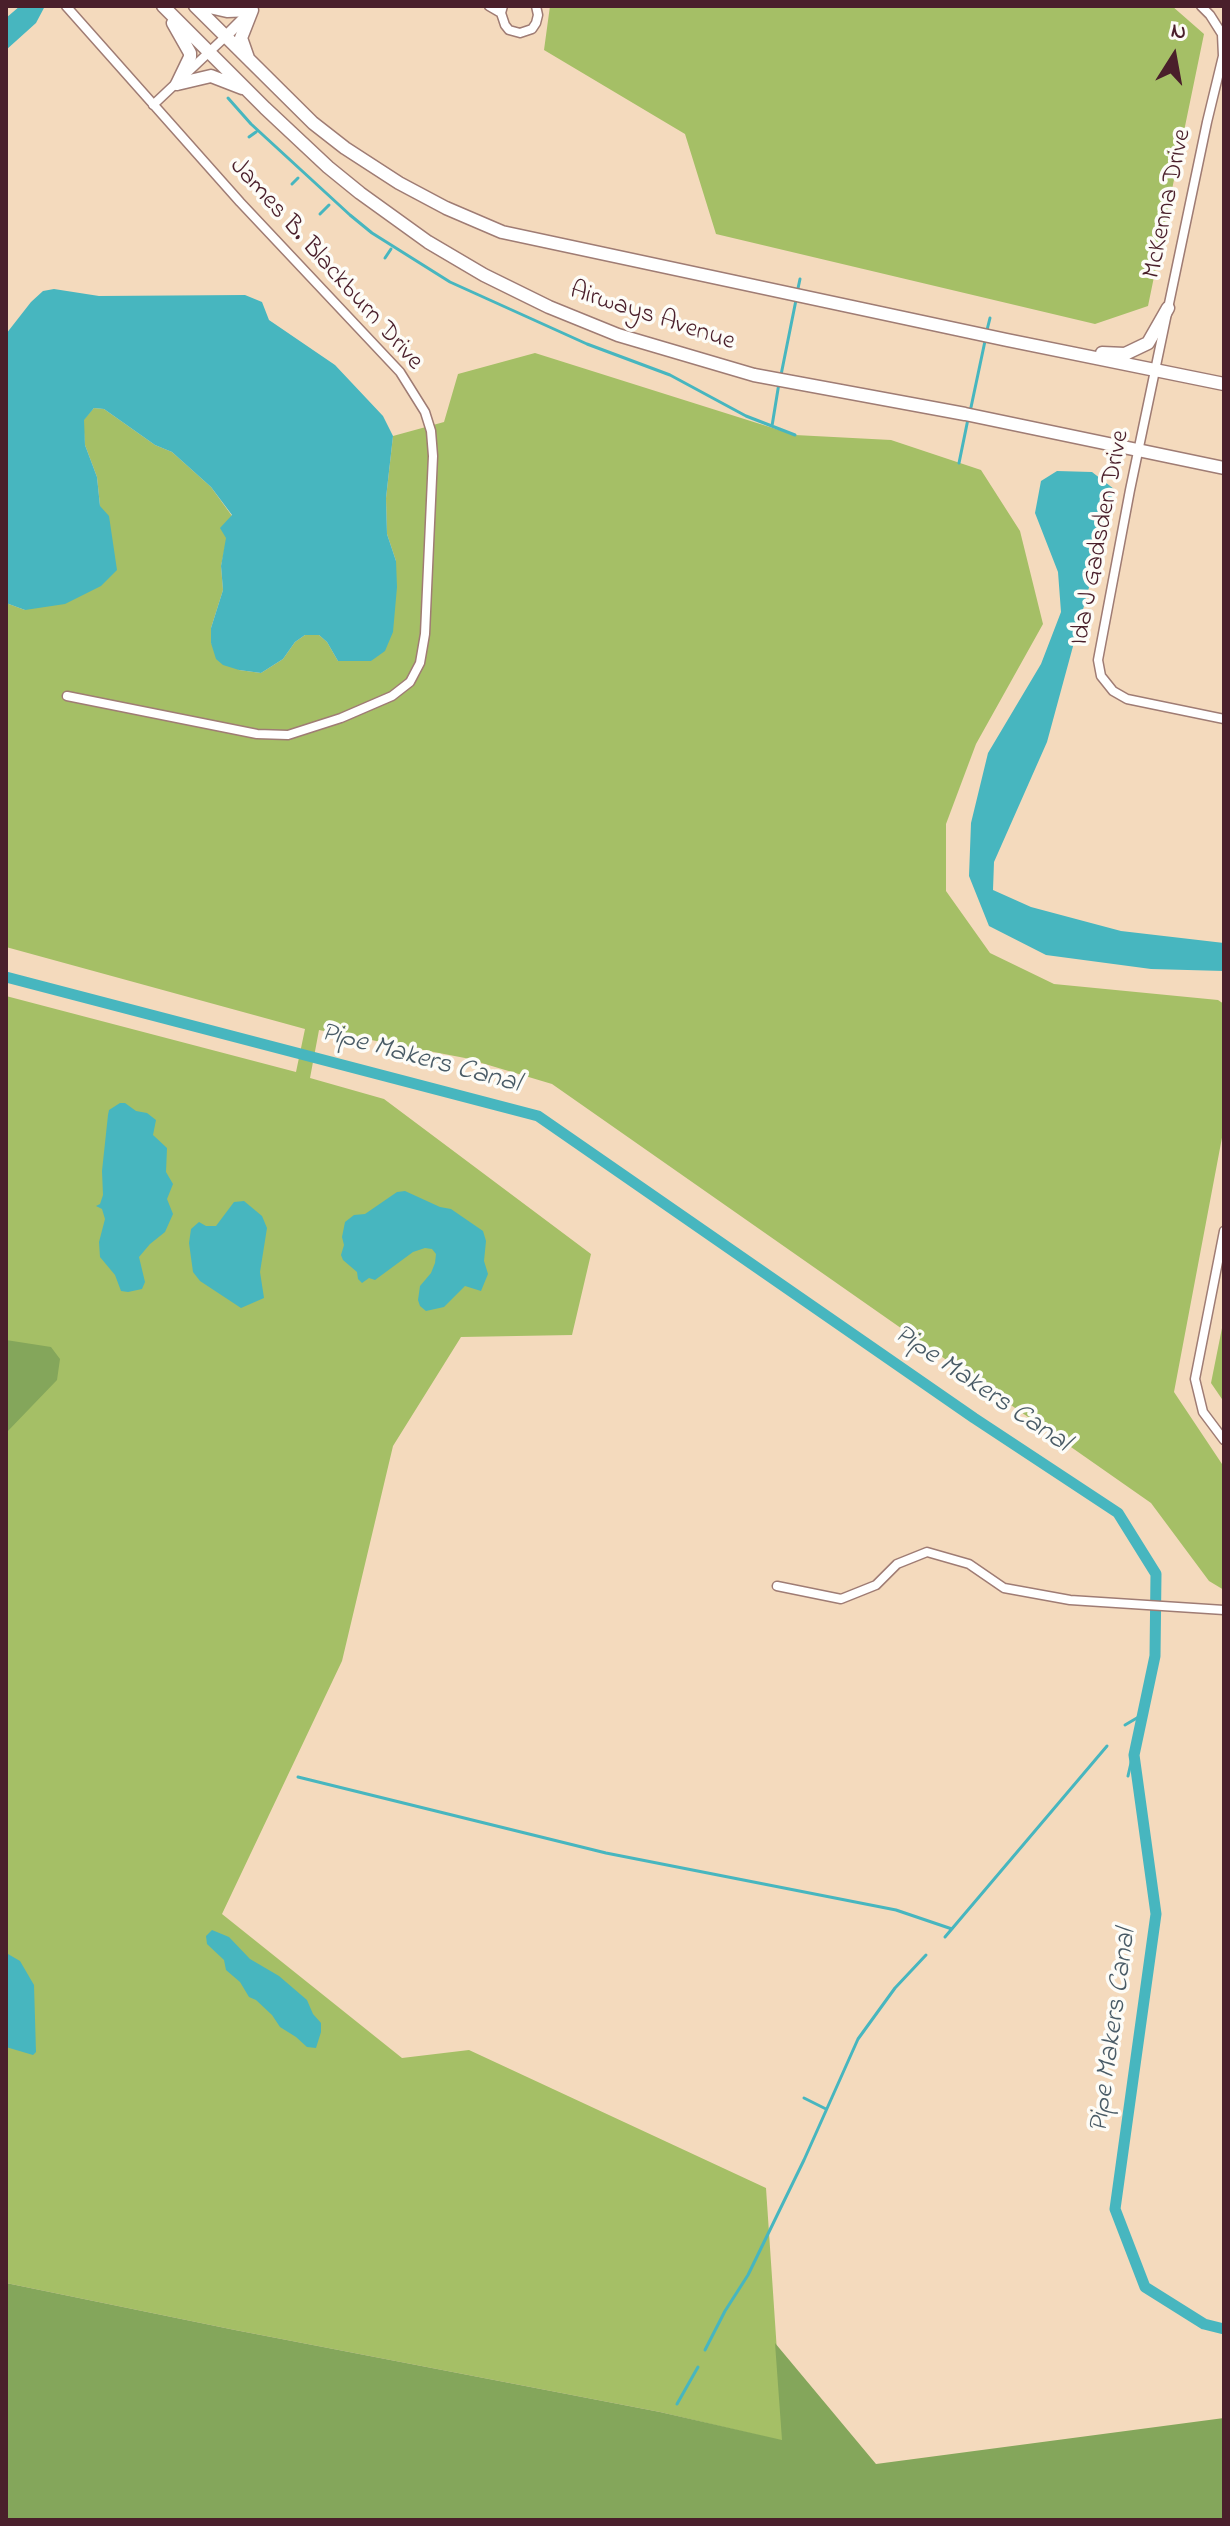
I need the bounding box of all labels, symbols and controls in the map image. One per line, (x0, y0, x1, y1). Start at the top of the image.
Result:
text: N (1168, 15, 1189, 50)
north arrow (1134, 16, 1214, 96)
street label: McKenna Drive (1138, 126, 1200, 282)
street label: James B. Blackburn Drive (221, 152, 429, 378)
street label: Airways Avenue (565, 277, 739, 359)
street label: Ida J Gadsden Drive (1066, 428, 1138, 648)
water label: Pipe Makers Canal (316, 1017, 524, 1103)
water label: Pipe Makers Canal (886, 1319, 1076, 1461)
water label: Pipe Makers Canal (1084, 1927, 1146, 2135)

